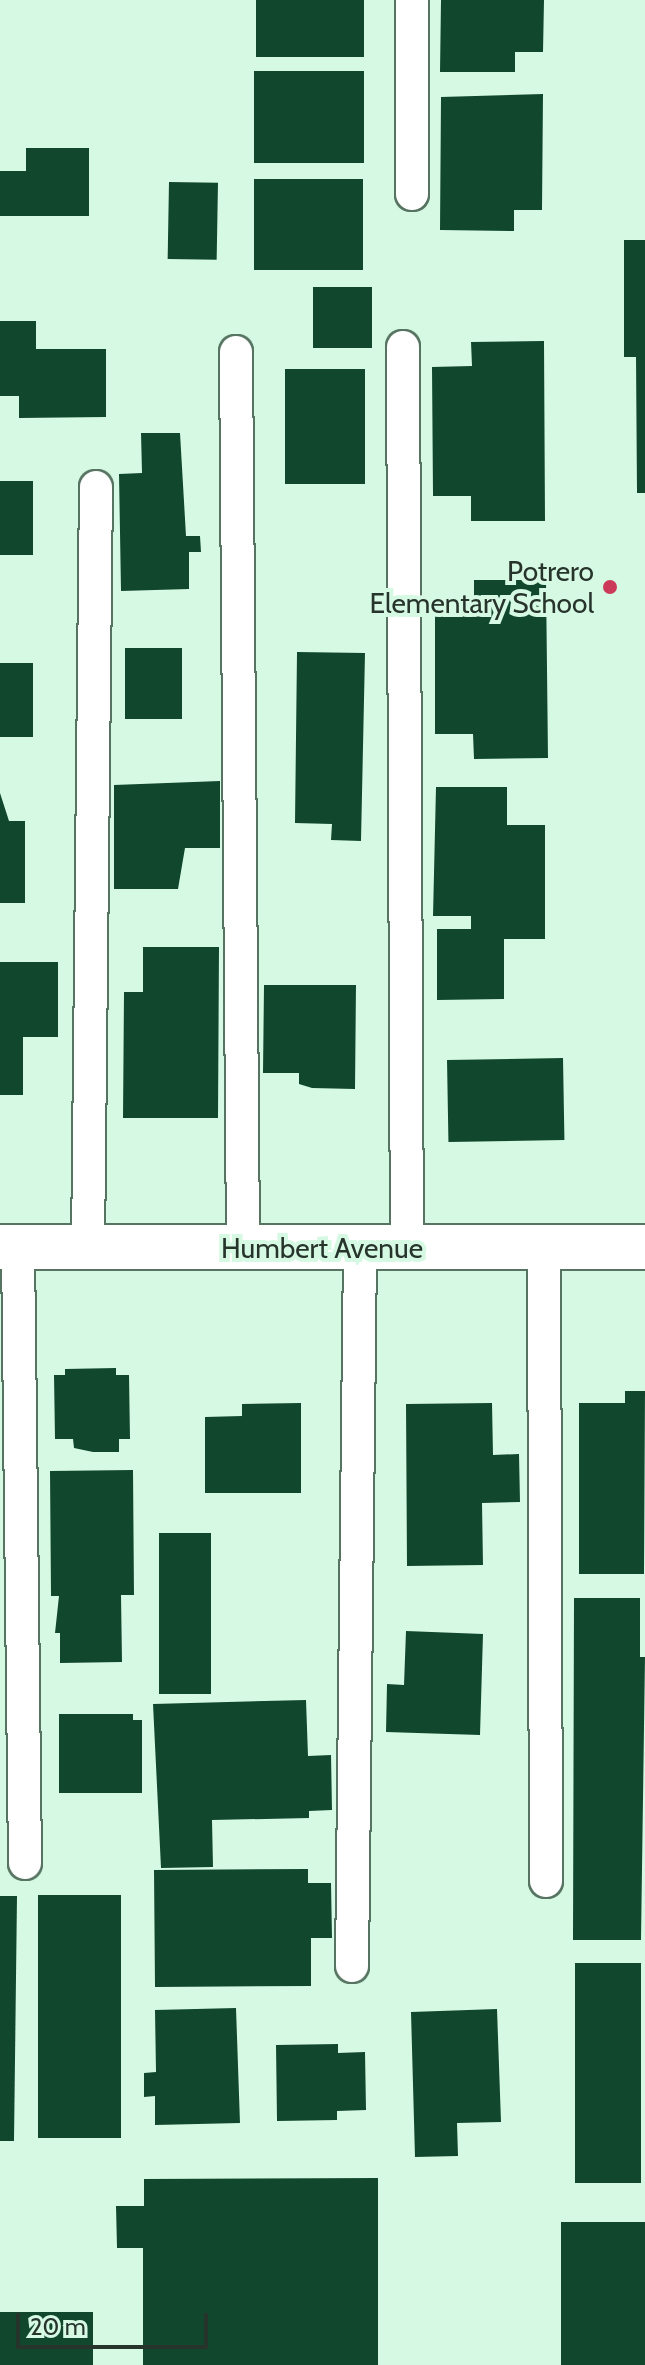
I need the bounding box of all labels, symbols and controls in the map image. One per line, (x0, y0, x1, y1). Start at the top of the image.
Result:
place label: Potrero Elementary School (370, 554, 594, 620)
marker: Potrero Elementary School (601, 578, 619, 596)
street label: Humbert Avenue (221, 1231, 423, 1265)
scale bar (20, 2297, 212, 2347)
text: 20 m (30, 2312, 86, 2341)

